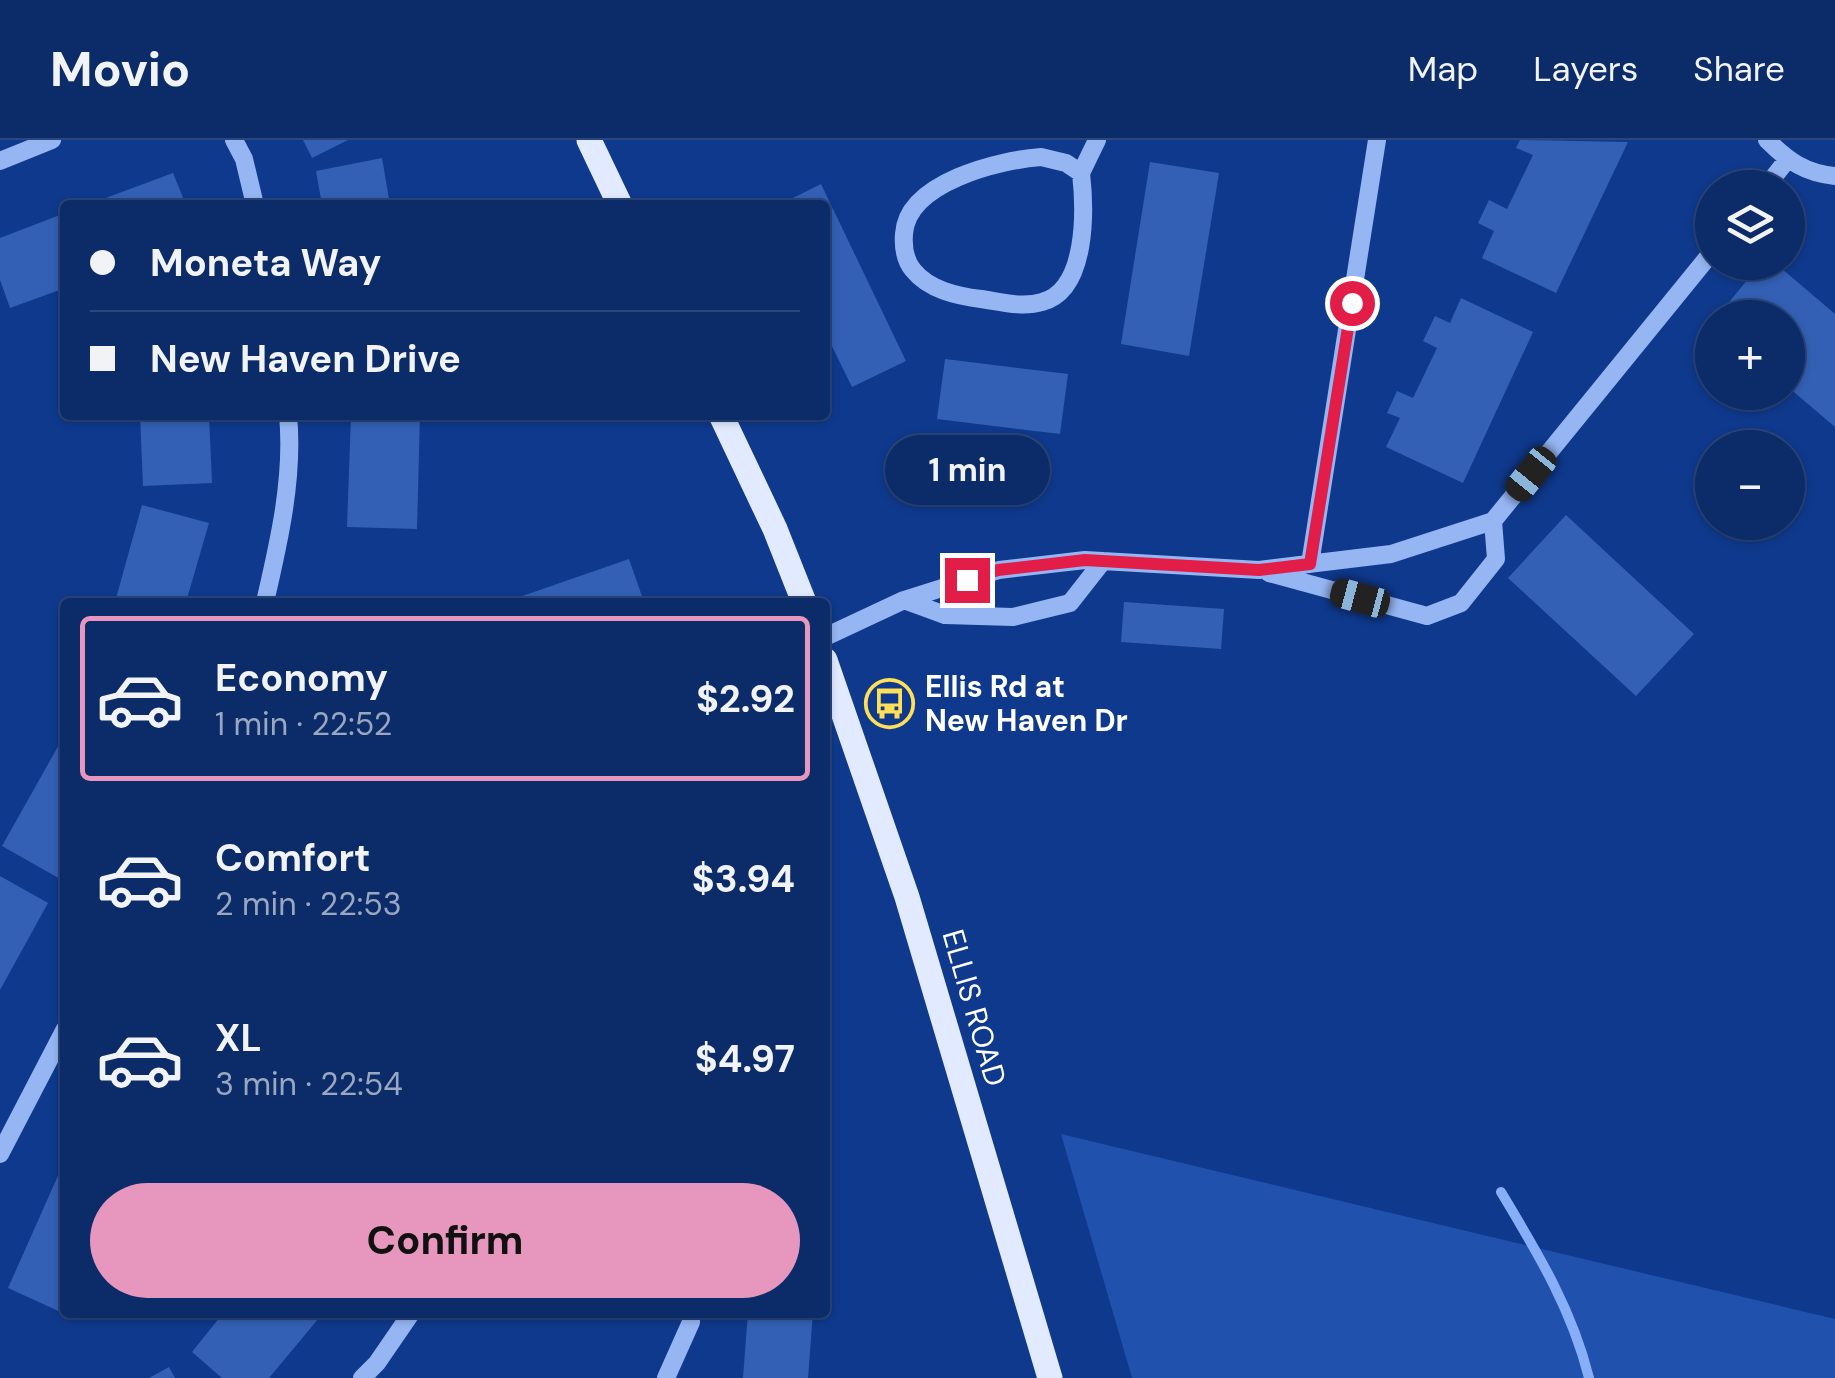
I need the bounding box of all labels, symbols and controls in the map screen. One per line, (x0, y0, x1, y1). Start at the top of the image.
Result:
text: Movio (50, 38, 190, 101)
text: Map (1408, 46, 1478, 92)
text: Layers (1533, 46, 1638, 92)
text: Share (1693, 46, 1785, 92)
map controls (1695, 170, 1805, 540)
button: layers (1695, 170, 1805, 280)
text: Moneta Way (150, 238, 382, 288)
route start (1330, 281, 1375, 326)
button: + (1695, 300, 1805, 410)
text: New Haven Drive (150, 334, 461, 384)
button: − (1695, 430, 1805, 540)
callout: 1 min (884, 435, 1050, 505)
car (1500, 441, 1562, 507)
text: 1 min (929, 449, 1006, 491)
route end (945, 558, 990, 603)
car (1327, 576, 1393, 620)
text: Economy (215, 653, 388, 703)
icon: car (95, 654, 185, 744)
place label: Ellis Rd at New Haven Dr (925, 667, 1128, 740)
text: $2.92 (696, 674, 795, 724)
bus stop icon: Ellis Rd at New Haven Dr (864, 678, 916, 730)
text: 1 min · 22:52 (215, 703, 392, 745)
text: Comfort (215, 833, 371, 883)
icon: car (95, 834, 185, 924)
text: $3.94 (692, 854, 795, 904)
text: 2 min · 22:53 (215, 883, 402, 925)
street label: ELLIS ROAD (934, 925, 1015, 1091)
text: XL (215, 1013, 262, 1063)
icon: car (95, 1014, 185, 1104)
text: $4.97 (695, 1034, 795, 1084)
text: 3 min · 22:54 (215, 1063, 403, 1105)
button: Confirm (90, 1183, 800, 1298)

